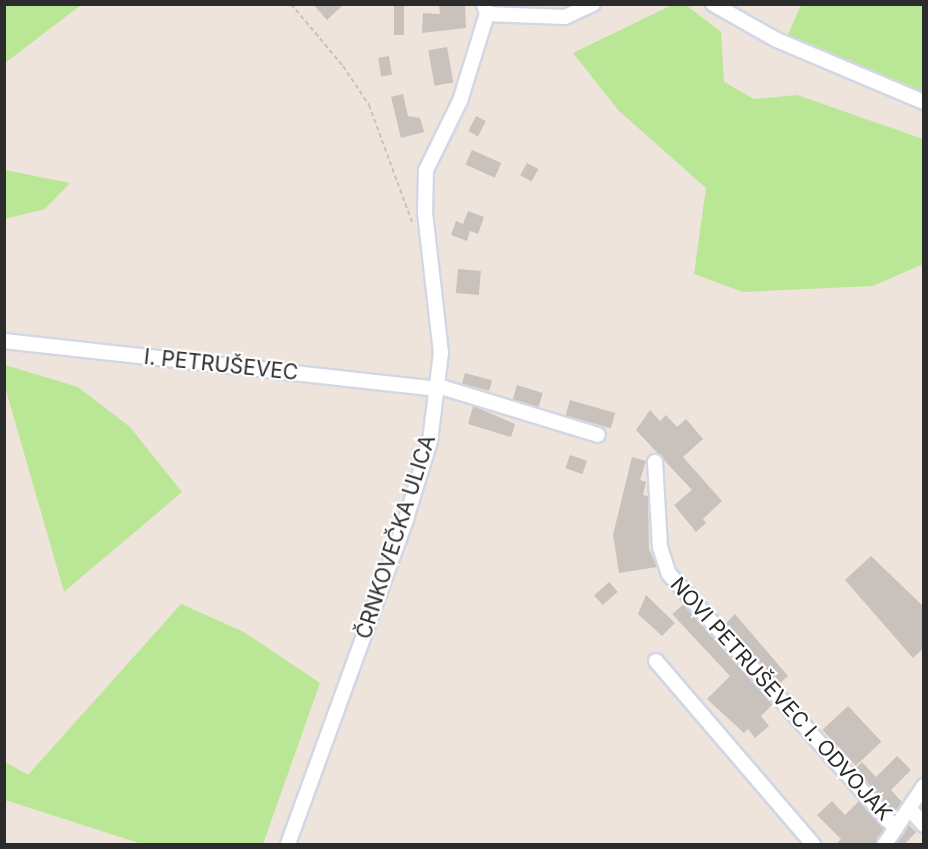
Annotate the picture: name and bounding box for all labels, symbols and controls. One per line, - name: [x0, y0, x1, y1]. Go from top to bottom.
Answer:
- street label: I. PETRUŠEVEC: [143, 344, 299, 386]
- street label: ČRNKOVEČKA ULICA: [351, 432, 441, 642]
- street label: NOVI PETRUŠEVEC I. ODVOJAK: [665, 572, 897, 826]

